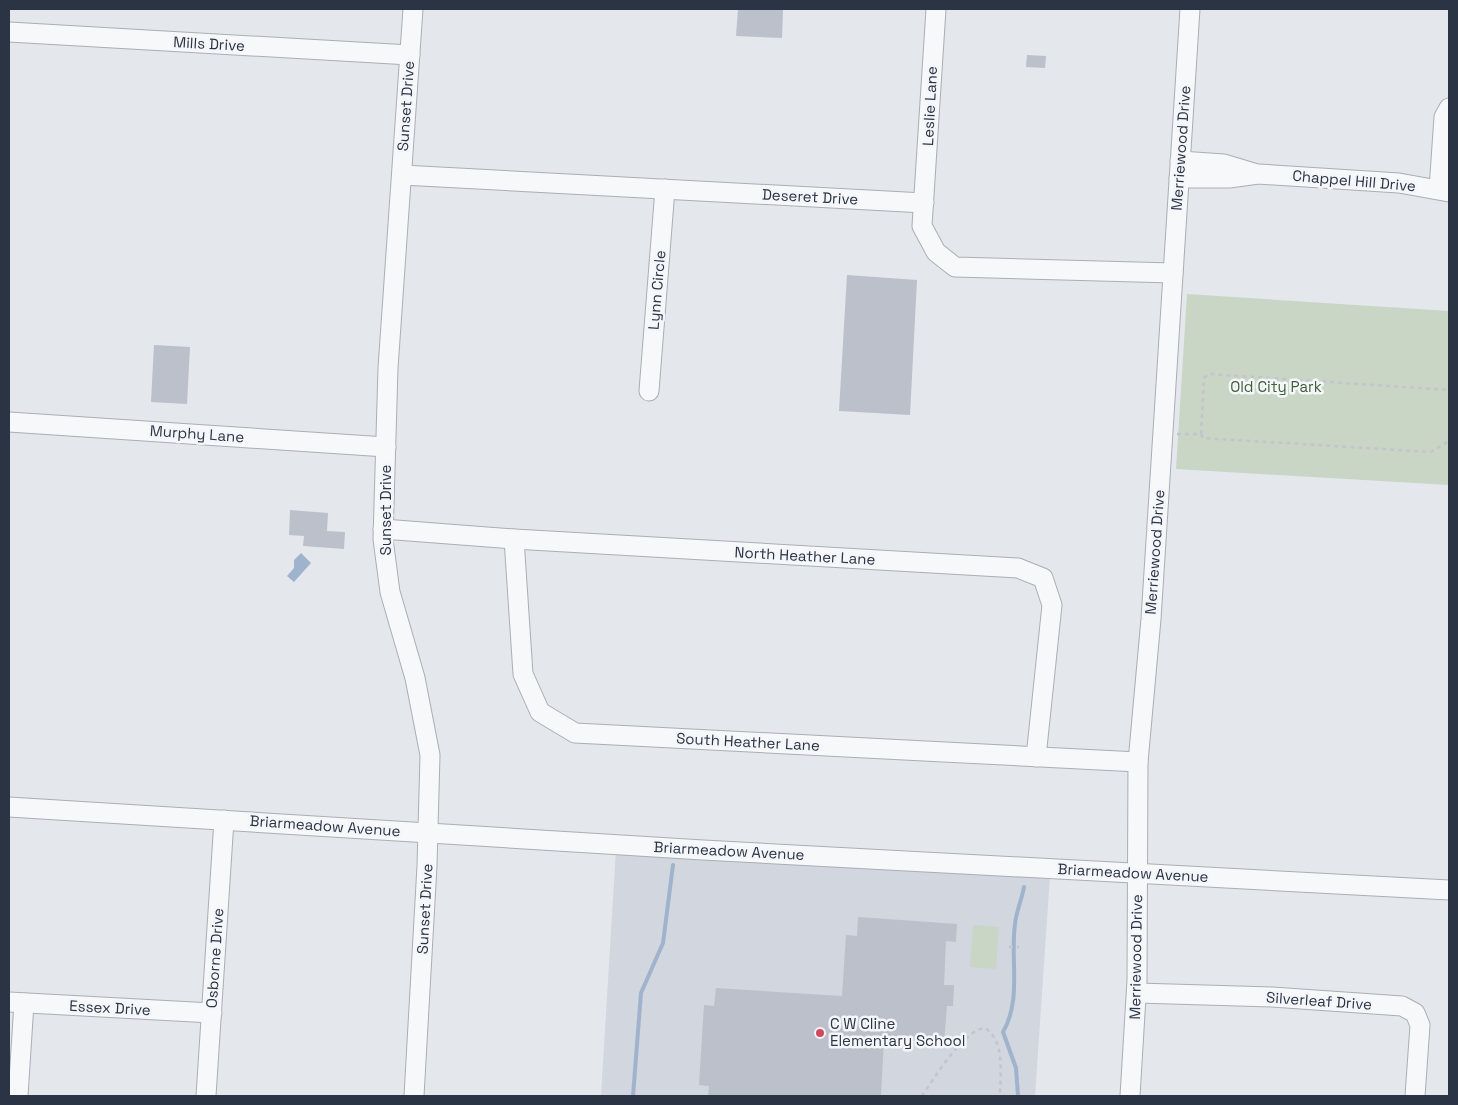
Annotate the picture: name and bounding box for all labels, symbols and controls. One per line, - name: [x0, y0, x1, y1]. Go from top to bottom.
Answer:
- street label: Mills Drive: [173, 32, 245, 55]
- street label: Sunset Drive: [393, 60, 418, 152]
- street label: Leslie Lane: [918, 65, 941, 146]
- street label: Merriewood Drive: [1167, 85, 1194, 211]
- street label: Chappel Hill Drive: [1292, 166, 1417, 195]
- street label: Deseret Drive: [761, 184, 859, 209]
- street label: Lynn Circle: [644, 249, 669, 331]
- park label: Old City Park: [1230, 377, 1322, 396]
- street label: Murphy Lane: [149, 421, 245, 446]
- street label: Sunset Drive: [376, 465, 395, 555]
- street label: Merriewood Drive: [1141, 489, 1168, 615]
- street label: North Heather Lane: [734, 542, 876, 569]
- street label: South Heather Lane: [676, 728, 820, 755]
- street label: Briarmeadow Avenue: [249, 811, 401, 840]
- street label: Briarmeadow Avenue: [653, 837, 805, 864]
- street label: Briarmeadow Avenue: [1057, 859, 1209, 886]
- street label: Sunset Drive: [413, 863, 436, 955]
- street label: Merriewood Drive: [1125, 894, 1146, 1020]
- street label: Osborne Drive: [202, 907, 227, 1009]
- street label: Silverleaf Drive: [1266, 987, 1373, 1014]
- street label: Essex Drive: [69, 996, 151, 1019]
- place label: C W Cline Elementary School: [830, 1014, 966, 1050]
- marker: C W Cline Elementary School: [814, 1027, 826, 1039]

